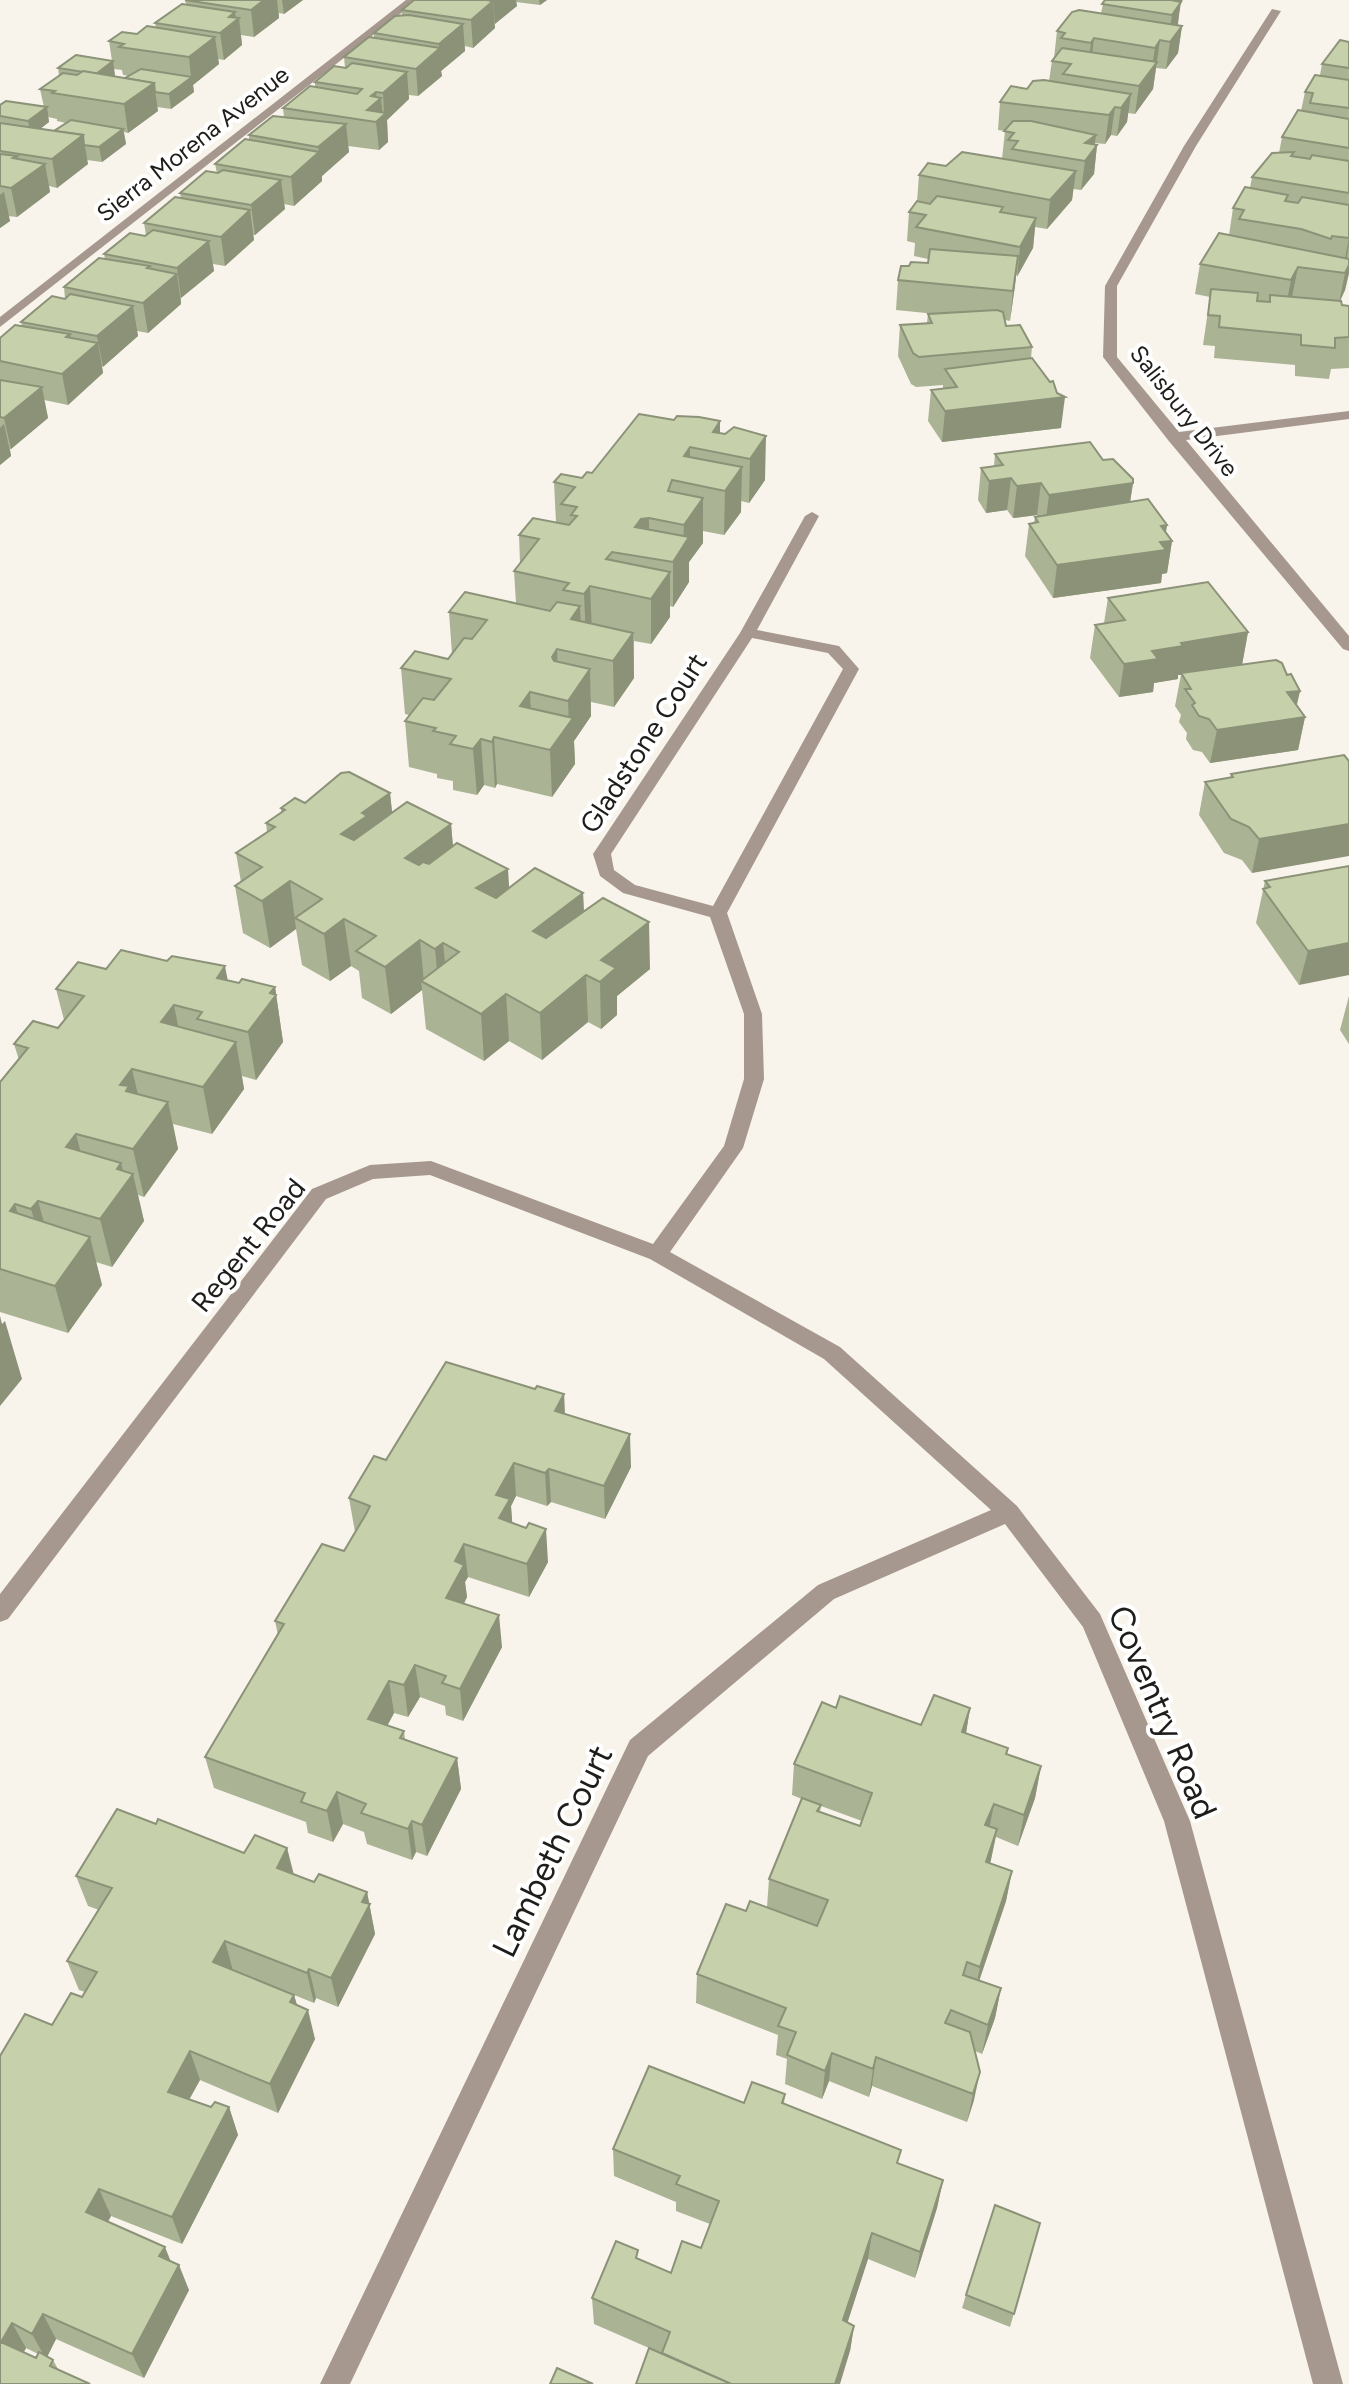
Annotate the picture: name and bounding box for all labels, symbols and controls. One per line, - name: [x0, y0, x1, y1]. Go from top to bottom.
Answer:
- street label: Sierra Morena Avenue: [91, 60, 295, 228]
- street label: Salisbury Drive: [1124, 339, 1245, 482]
- street label: Gladstone Court: [572, 647, 714, 839]
- street label: Regent Road: [184, 1171, 312, 1319]
- street label: Coventry Road: [1099, 1599, 1226, 1825]
- street label: Lambeth Court: [484, 1739, 621, 1964]

